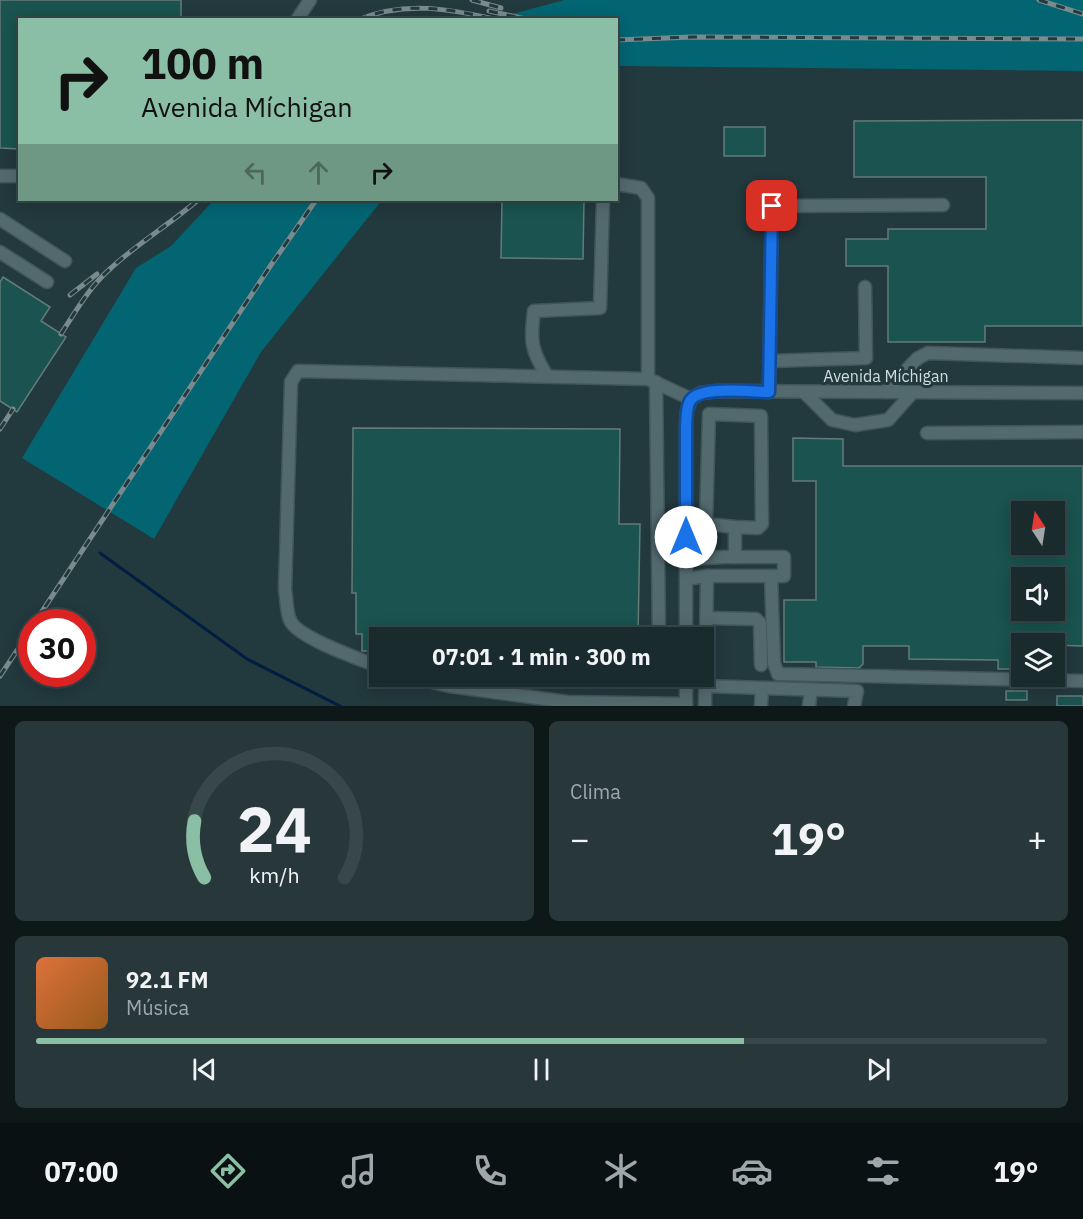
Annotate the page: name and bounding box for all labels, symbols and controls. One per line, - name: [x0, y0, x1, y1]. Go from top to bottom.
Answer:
- text: 100 m: [141, 36, 264, 91]
- icon: right: [42, 42, 120, 120]
- text: Avenida Míchigan: [141, 89, 352, 124]
- icon: left: [239, 156, 272, 189]
- icon: ahead: [302, 156, 335, 189]
- icon: right: [365, 156, 398, 189]
- pin: [746, 180, 797, 231]
- icon: arrive: [755, 189, 788, 222]
- street label: Avenida Míchigan: [823, 366, 949, 386]
- north arrow: [1011, 501, 1065, 555]
- map controls: [1011, 501, 1065, 687]
- position arrow: [654, 505, 718, 569]
- button: sound: [1011, 567, 1065, 621]
- speed limit sign: 30: [18, 609, 96, 687]
- button: layers: [1011, 633, 1065, 687]
- text: 07:01 · 1 min · 300 m: [432, 642, 651, 671]
- text: Clima: [570, 778, 621, 805]
- text: 24: [237, 788, 312, 869]
- text: 19°: [771, 809, 846, 867]
- text: −: [570, 817, 590, 860]
- text: +: [1027, 817, 1047, 860]
- text: km/h: [249, 861, 300, 889]
- text: 92.1 FM: [126, 965, 209, 994]
- text: Música: [126, 994, 189, 1021]
- icon: previous: [188, 1053, 221, 1086]
- icon: pause: [525, 1053, 558, 1086]
- icon: next: [862, 1053, 895, 1086]
- icon: directions: [207, 1150, 249, 1192]
- icon: music: [338, 1150, 380, 1192]
- icon: phone: [469, 1150, 511, 1192]
- icon: climate: [600, 1150, 642, 1192]
- icon: car: [731, 1150, 773, 1192]
- icon: filters: [862, 1150, 904, 1192]
- text: 07:00: [45, 1154, 118, 1189]
- text: 19°: [993, 1154, 1038, 1189]

